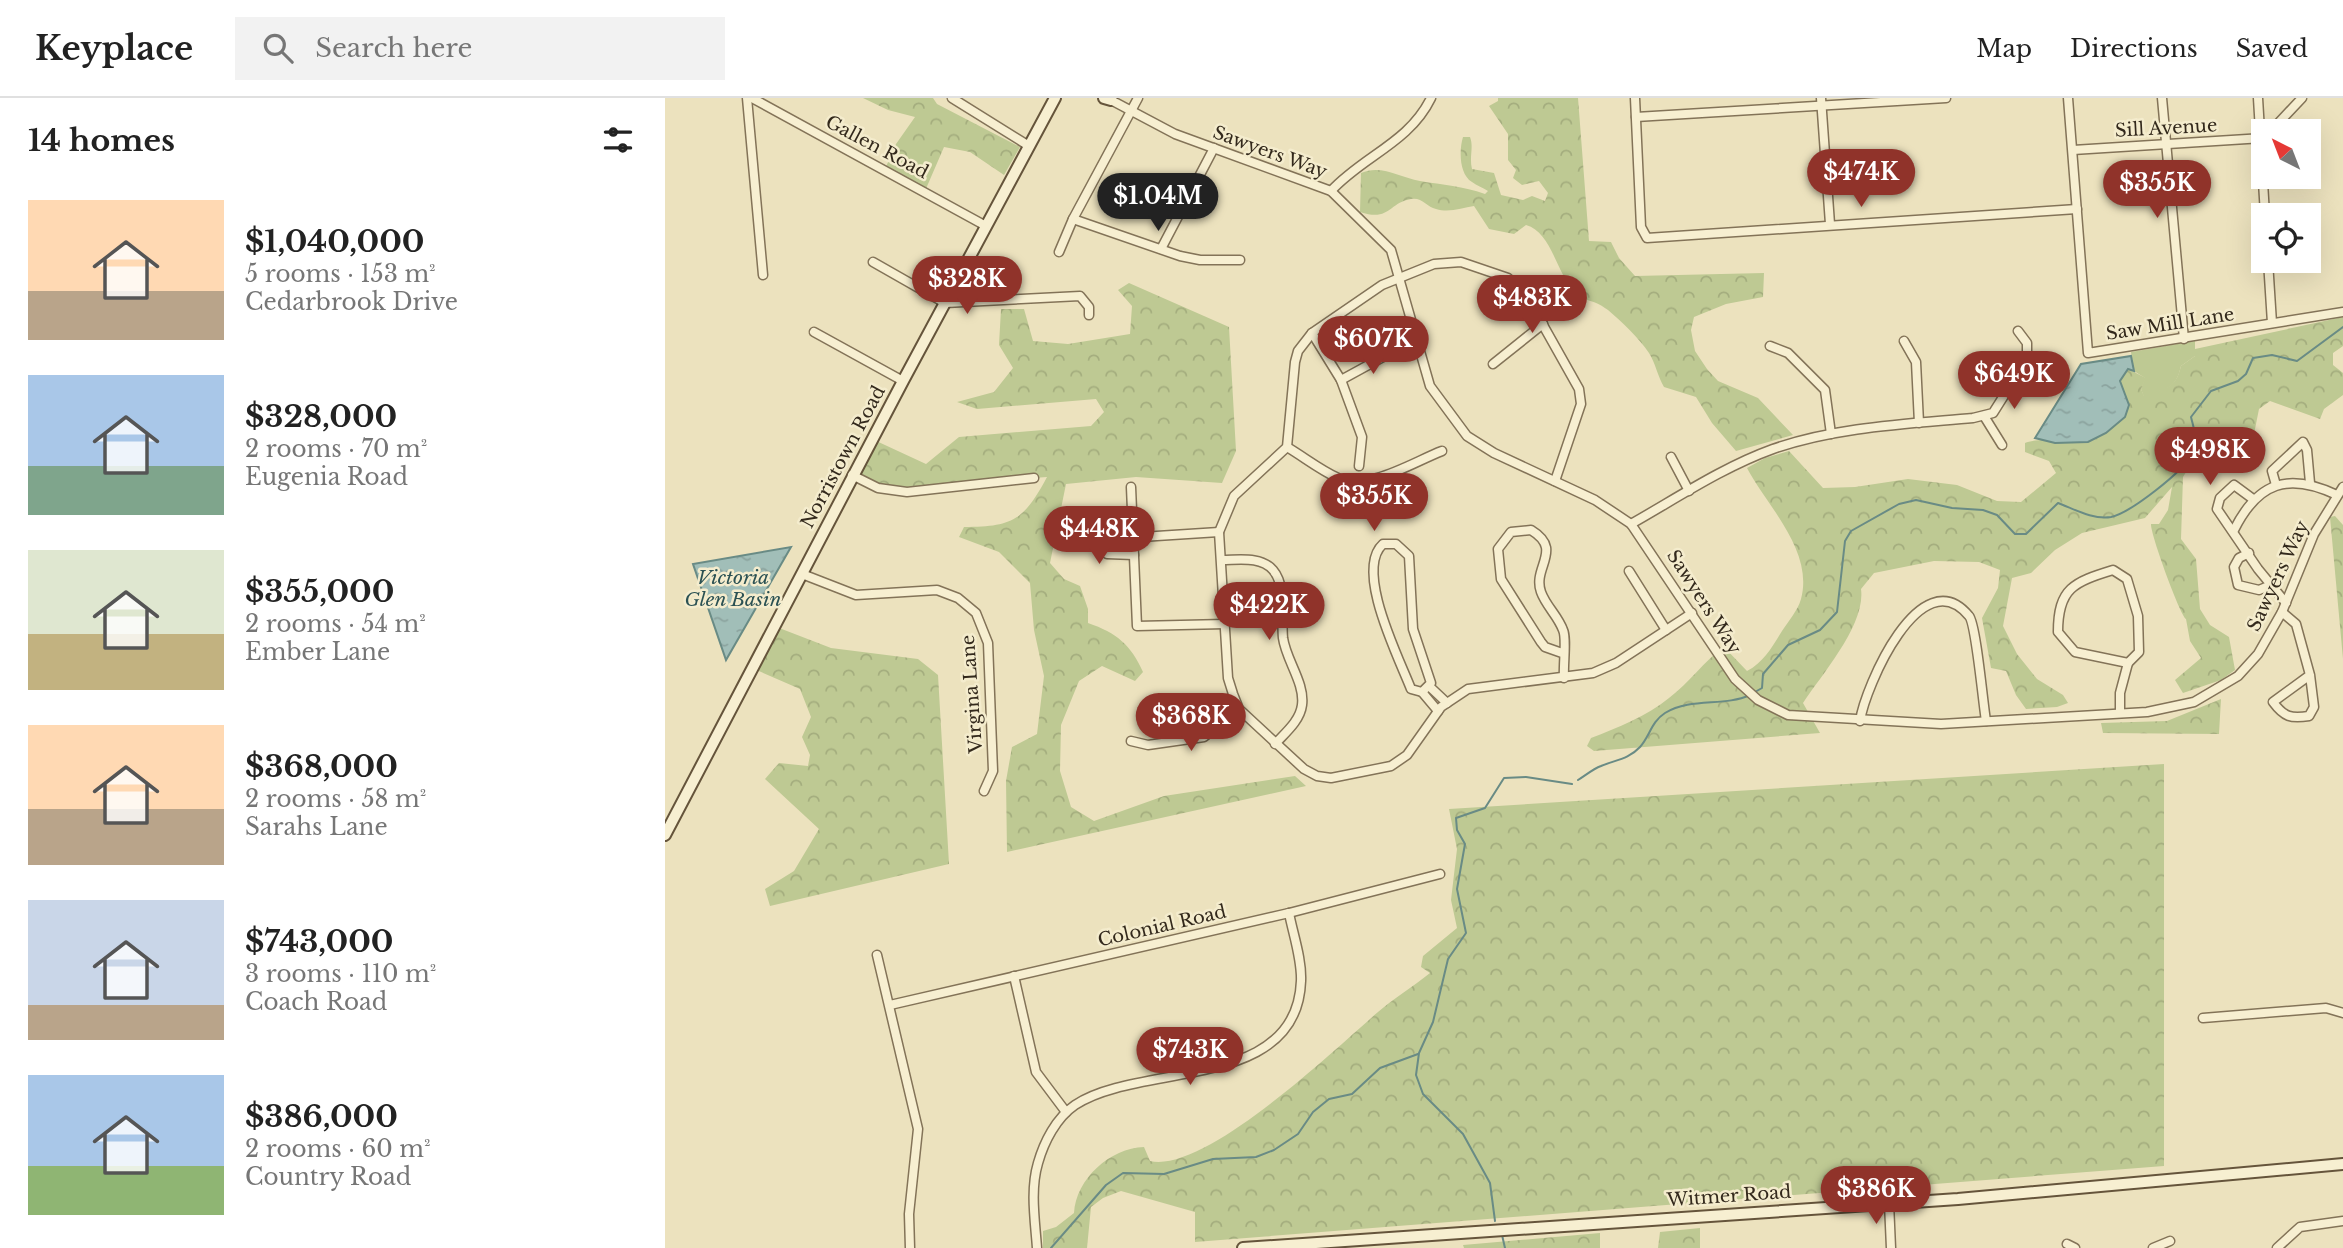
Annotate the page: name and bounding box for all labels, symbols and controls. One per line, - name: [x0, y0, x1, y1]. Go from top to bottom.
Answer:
- search box: [235, 17, 725, 80]
- text: Keyplace: [35, 28, 193, 69]
- icon: search: [259, 29, 297, 67]
- text: Search here: [315, 32, 472, 64]
- text: Map: [1976, 34, 2032, 63]
- text: Directions: [2070, 34, 2198, 63]
- text: Saved: [2236, 34, 2308, 63]
- street label: Gallen Road: [822, 111, 932, 183]
- street label: Sill Avenue: [2114, 114, 2218, 142]
- north arrow: [2251, 119, 2321, 189]
- map controls: [2251, 119, 2321, 273]
- icon: filters: [599, 121, 637, 159]
- street label: Sawyers Way: [1210, 121, 1331, 183]
- text: 14 homes: [28, 122, 175, 159]
- pin: $474K: [1812, 150, 1910, 209]
- text: $474K: [1823, 158, 1899, 186]
- pin: $355K: [2108, 160, 2206, 220]
- text: $355K: [2119, 169, 2195, 197]
- pin: $1.04M: [1101, 174, 1215, 233]
- text: $1.04M: [1113, 182, 1203, 210]
- button: locate: [2251, 203, 2321, 273]
- text: $1,040,000: [245, 223, 425, 260]
- icon: home: [84, 228, 168, 312]
- pin: $328K: [918, 256, 1016, 316]
- text: 5 rooms · 153 m²: [245, 260, 436, 288]
- text: $328K: [928, 265, 1006, 293]
- pin: $483K: [1483, 275, 1581, 335]
- text: $483K: [1493, 284, 1571, 312]
- text: Cedarbrook Drive: [245, 288, 458, 316]
- street label: Saw Mill Lane: [2104, 303, 2236, 345]
- pin: $607K: [1324, 316, 1422, 376]
- text: $607K: [1334, 325, 1412, 353]
- pin: $649K: [1965, 352, 2063, 411]
- text: $649K: [1974, 360, 2054, 388]
- street label: Norristown Road: [796, 382, 890, 532]
- text: $328,000: [245, 398, 397, 435]
- icon: home: [84, 403, 168, 487]
- pin: $498K: [2161, 428, 2259, 487]
- text: 2 rooms · 70 m²: [245, 435, 427, 463]
- text: $498K: [2170, 436, 2250, 464]
- text: Eugenia Road: [245, 463, 408, 491]
- pin: $355K: [1325, 474, 1423, 533]
- text: $355K: [1336, 482, 1412, 510]
- pin: $448K: [1050, 506, 1148, 566]
- text: $448K: [1060, 515, 1138, 543]
- street label: Sawyers Way: [2243, 517, 2314, 635]
- street label: Sawyers Way: [1662, 546, 1746, 659]
- water label: Victoria Glen Basin: [685, 566, 782, 611]
- text: $355,000: [245, 573, 394, 610]
- icon: home: [84, 578, 168, 662]
- pin: $422K: [1220, 582, 1318, 642]
- text: $422K: [1230, 591, 1308, 619]
- text: 2 rooms · 54 m²: [245, 610, 426, 638]
- street label: Virgina Lane: [957, 634, 987, 755]
- text: Ember Lane: [245, 638, 390, 666]
- pin: $368K: [1142, 694, 1240, 753]
- text: $368K: [1152, 702, 1230, 730]
- text: $368,000: [245, 748, 398, 785]
- icon: home: [84, 753, 168, 837]
- text: 2 rooms · 58 m²: [245, 785, 426, 813]
- text: Sarahs Lane: [245, 813, 388, 841]
- street label: Colonial Road: [1096, 901, 1228, 951]
- text: $743,000: [245, 923, 394, 960]
- icon: home: [84, 928, 168, 1012]
- text: 3 rooms · 110 m²: [245, 960, 436, 988]
- text: Coach Road: [245, 988, 387, 1016]
- pin: $743K: [1141, 1028, 1239, 1087]
- text: $743K: [1152, 1036, 1228, 1064]
- text: $386,000: [245, 1098, 398, 1135]
- icon: home: [84, 1103, 168, 1187]
- text: 2 rooms · 60 m²: [245, 1135, 431, 1163]
- text: Country Road: [245, 1163, 411, 1191]
- pin: $386K: [1827, 1166, 1925, 1226]
- text: $386K: [1837, 1175, 1915, 1203]
- street label: Witmer Road: [1665, 1181, 1792, 1211]

